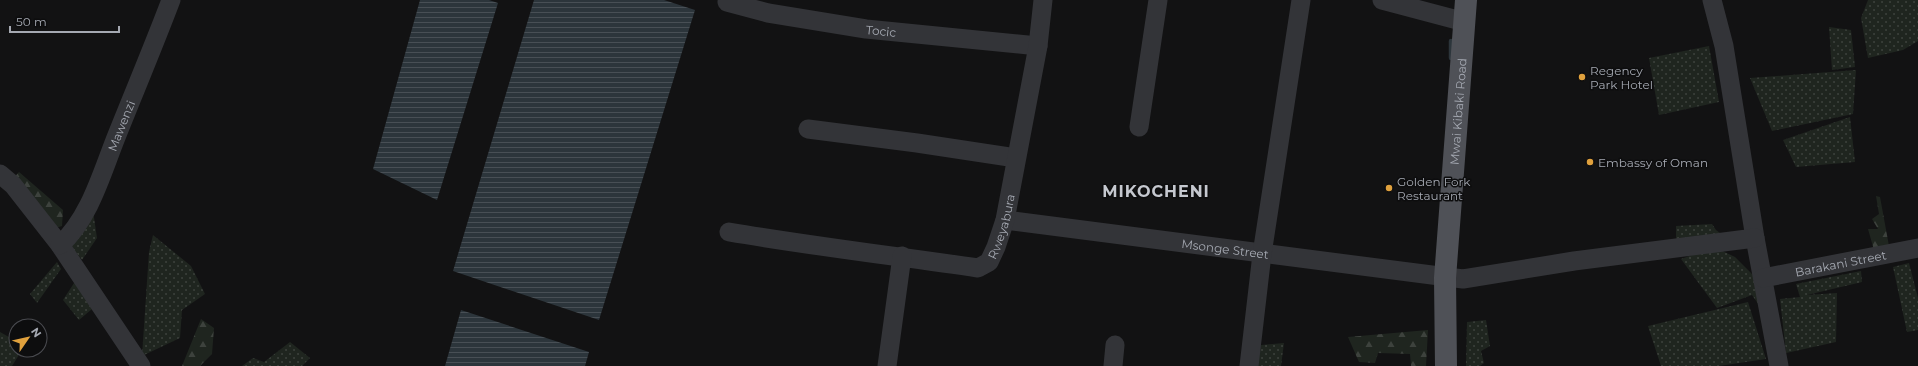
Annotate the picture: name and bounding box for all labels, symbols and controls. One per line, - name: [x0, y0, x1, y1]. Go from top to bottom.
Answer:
- scale bar: [10, 8, 119, 34]
- text: 50 m: [16, 14, 47, 29]
- street label: Tocic: [865, 22, 897, 39]
- street label: Mwai Kibaki Road: [1446, 57, 1469, 166]
- place label: Regency Park Hotel: [1590, 63, 1653, 92]
- marker: Regency Park Hotel: [1577, 72, 1587, 82]
- street label: Mawenzi: [104, 98, 138, 153]
- place label: Embassy of Oman: [1598, 155, 1708, 170]
- marker: Embassy of Oman: [1585, 157, 1595, 167]
- place label: Golden Fork Restaurant: [1397, 174, 1471, 203]
- district label: MIKOCHENI: [1102, 182, 1210, 201]
- marker: Golden Fork Restaurant: [1384, 183, 1394, 193]
- street label: Rweyabura: [984, 193, 1017, 261]
- street label: Msonge Street: [1181, 235, 1270, 261]
- street label: Barakani Street: [1794, 247, 1888, 279]
- north arrow: [8, 318, 48, 358]
- text: N: [28, 325, 45, 340]

